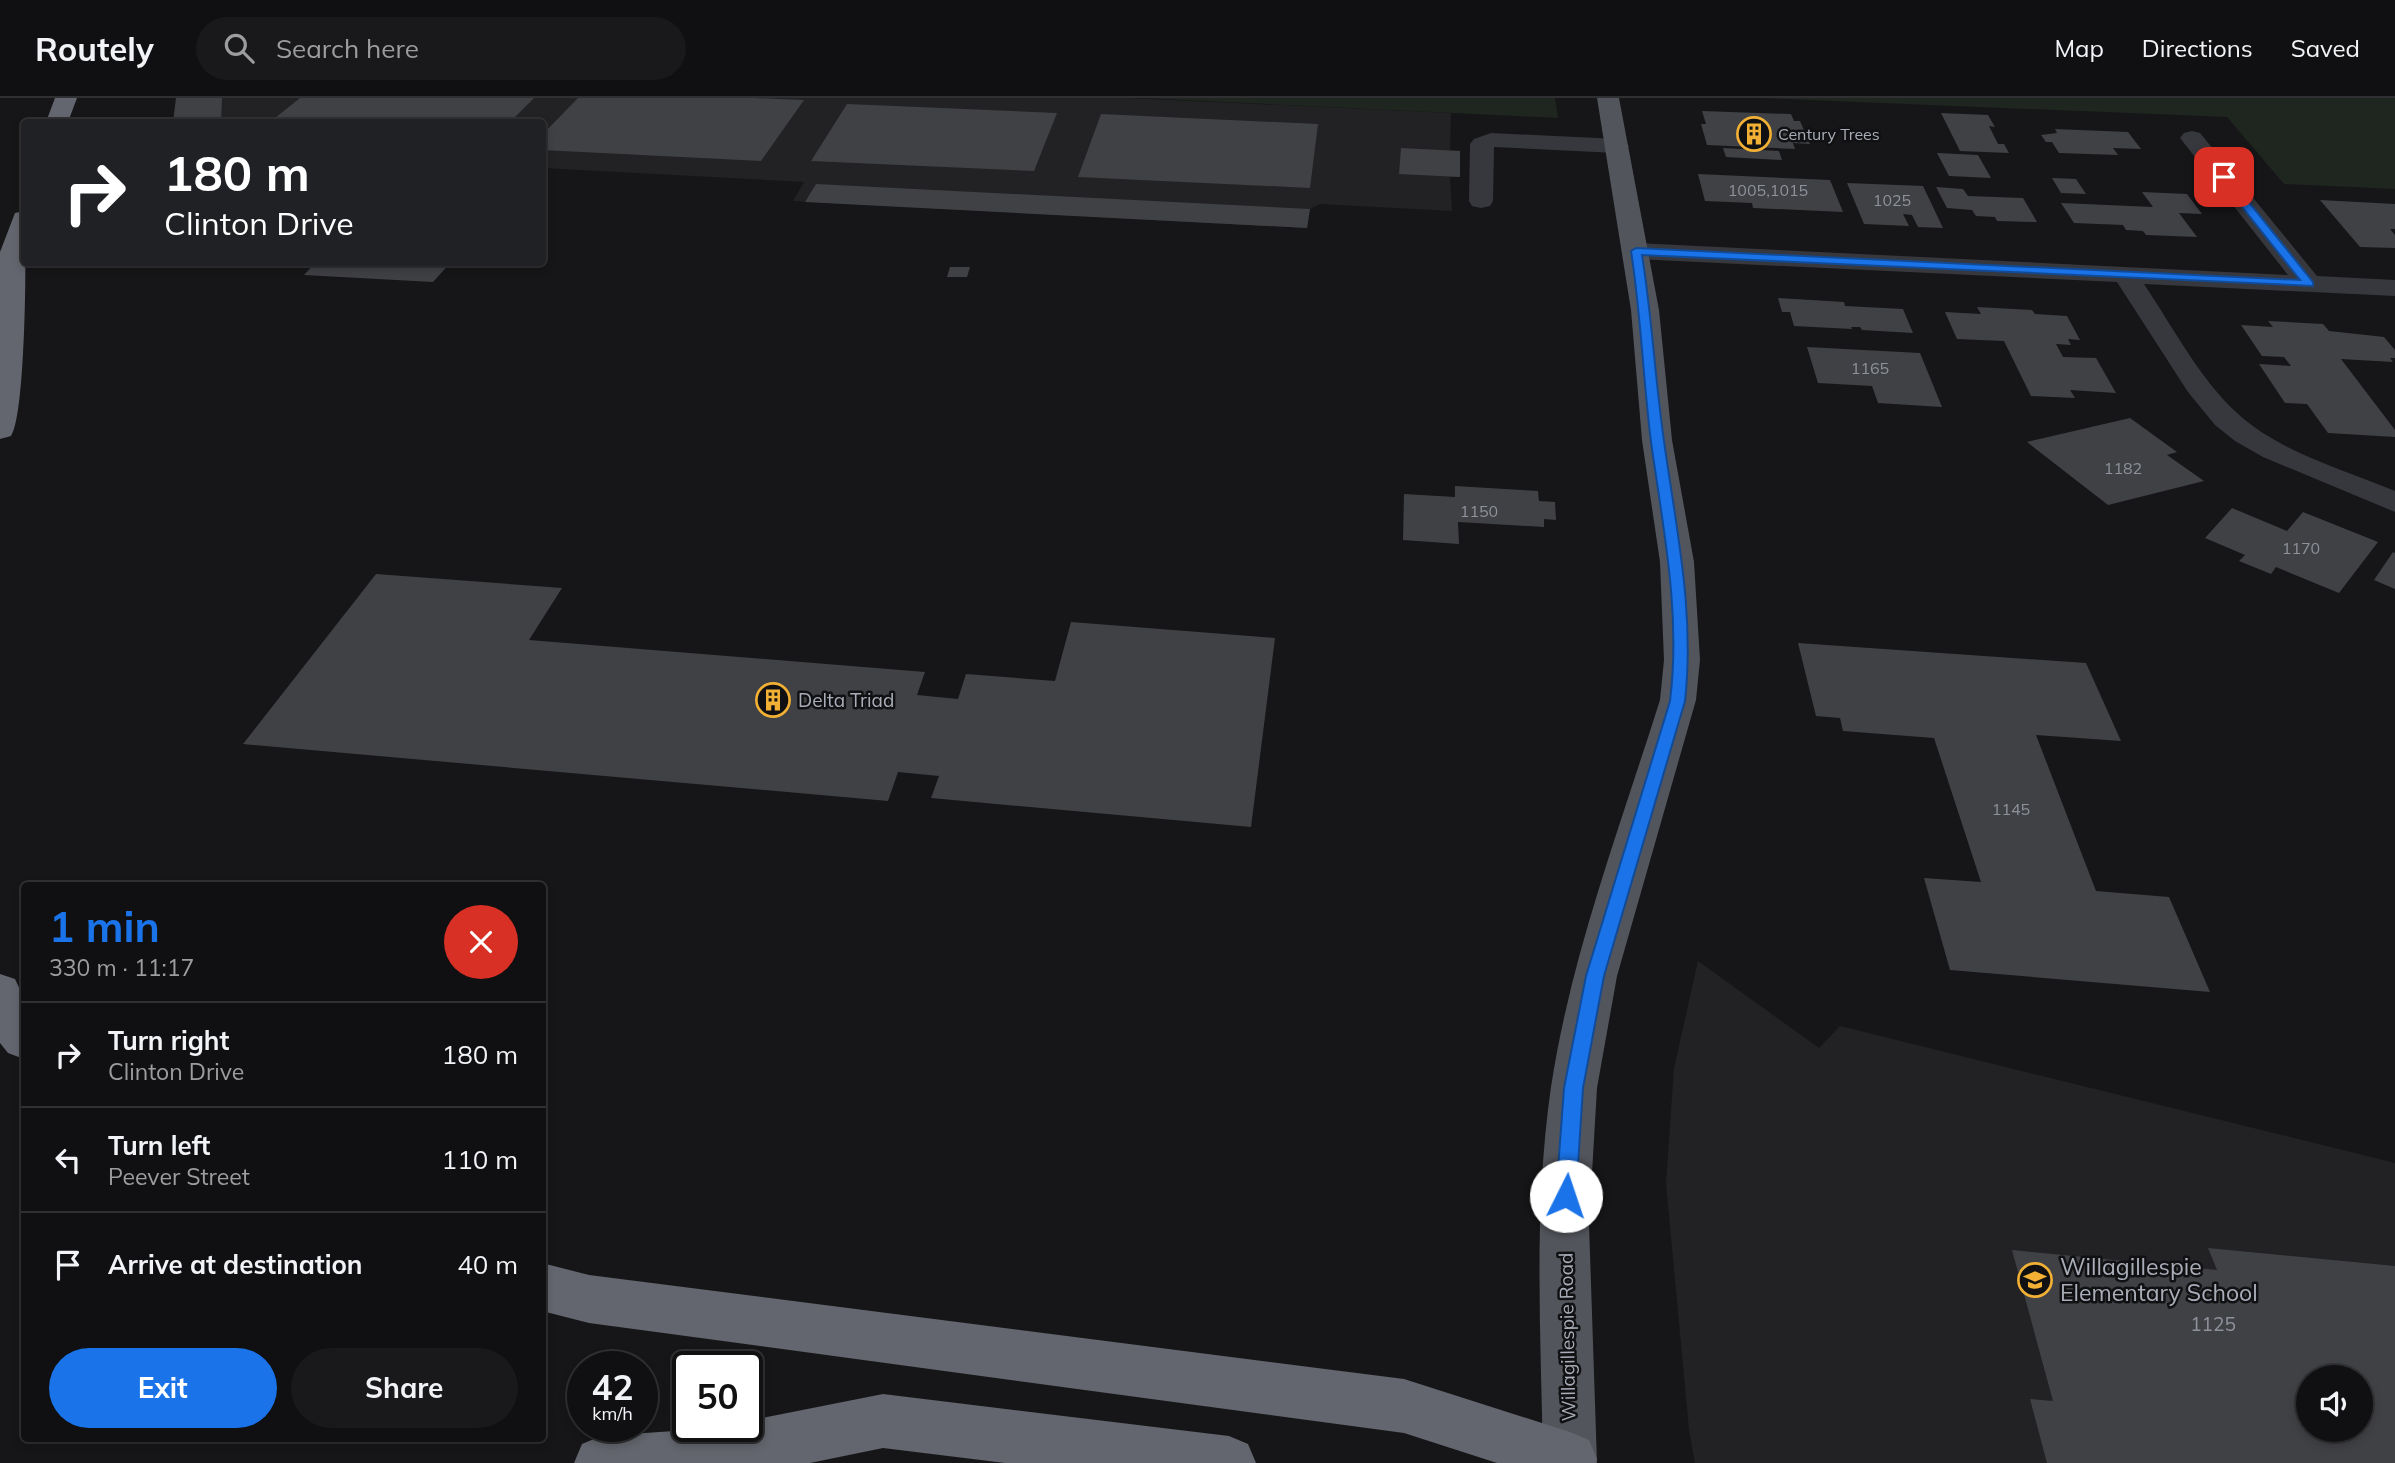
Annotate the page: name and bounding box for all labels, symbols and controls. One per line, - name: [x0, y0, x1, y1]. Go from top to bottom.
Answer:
- search box: [196, 17, 686, 80]
- text: Routely: [35, 28, 154, 69]
- icon: search: [220, 29, 258, 67]
- text: Search here: [276, 32, 419, 65]
- text: Map: [2054, 33, 2104, 63]
- text: Directions: [2142, 33, 2253, 63]
- text: Saved: [2291, 33, 2360, 63]
- building icon: Century Trees: [1735, 115, 1773, 153]
- place label: Century Trees: [1778, 124, 1880, 144]
- text: 180 m: [164, 142, 310, 203]
- icon: right: [49, 147, 140, 238]
- pin: [2194, 147, 2254, 207]
- icon: arrive: [2205, 158, 2243, 196]
- house number: 1005,1015: [1728, 180, 1808, 200]
- house number: 1025: [1873, 190, 1911, 210]
- text: Clinton Drive: [164, 203, 354, 243]
- house number: 1165: [1851, 358, 1889, 378]
- house number: 1182: [2104, 458, 2142, 478]
- house number: 1150: [1460, 501, 1498, 521]
- house number: 1170: [2282, 538, 2320, 558]
- building icon: Delta Triad: [754, 681, 792, 719]
- place label: Delta Triad: [798, 688, 894, 712]
- house number: 1145: [1992, 799, 2030, 819]
- text: 1 min: [49, 900, 160, 953]
- button: close: [444, 905, 518, 979]
- text: 330 m · 11:17: [49, 953, 194, 982]
- text: Turn right: [108, 1024, 229, 1057]
- icon: right: [49, 1036, 87, 1074]
- text: 180 m: [442, 1038, 518, 1071]
- text: Clinton Drive: [108, 1057, 244, 1086]
- text: Turn left: [108, 1129, 210, 1162]
- icon: left: [49, 1141, 87, 1179]
- text: 110 m: [442, 1143, 518, 1176]
- position arrow: [1529, 1159, 1603, 1233]
- text: Peever Street: [108, 1162, 250, 1191]
- icon: arrive: [49, 1246, 87, 1284]
- text: Arrive at destination: [108, 1248, 363, 1281]
- text: 40 m: [457, 1248, 518, 1281]
- street label: Willagillespie Road: [1554, 1252, 1580, 1422]
- place label: Willagillespie Elementary School: [2060, 1252, 2258, 1307]
- school or university icon: Willagillespie Elementary School: [2016, 1261, 2054, 1299]
- house number: 1125: [2190, 1312, 2236, 1336]
- button: Exit: [49, 1348, 277, 1428]
- button: Share: [291, 1348, 518, 1428]
- speed limit sign: 50: [672, 1351, 763, 1442]
- text: 42: [591, 1365, 634, 1409]
- map controls: [2296, 1365, 2373, 1442]
- button: sound: [2296, 1365, 2373, 1442]
- text: km/h: [592, 1402, 633, 1425]

